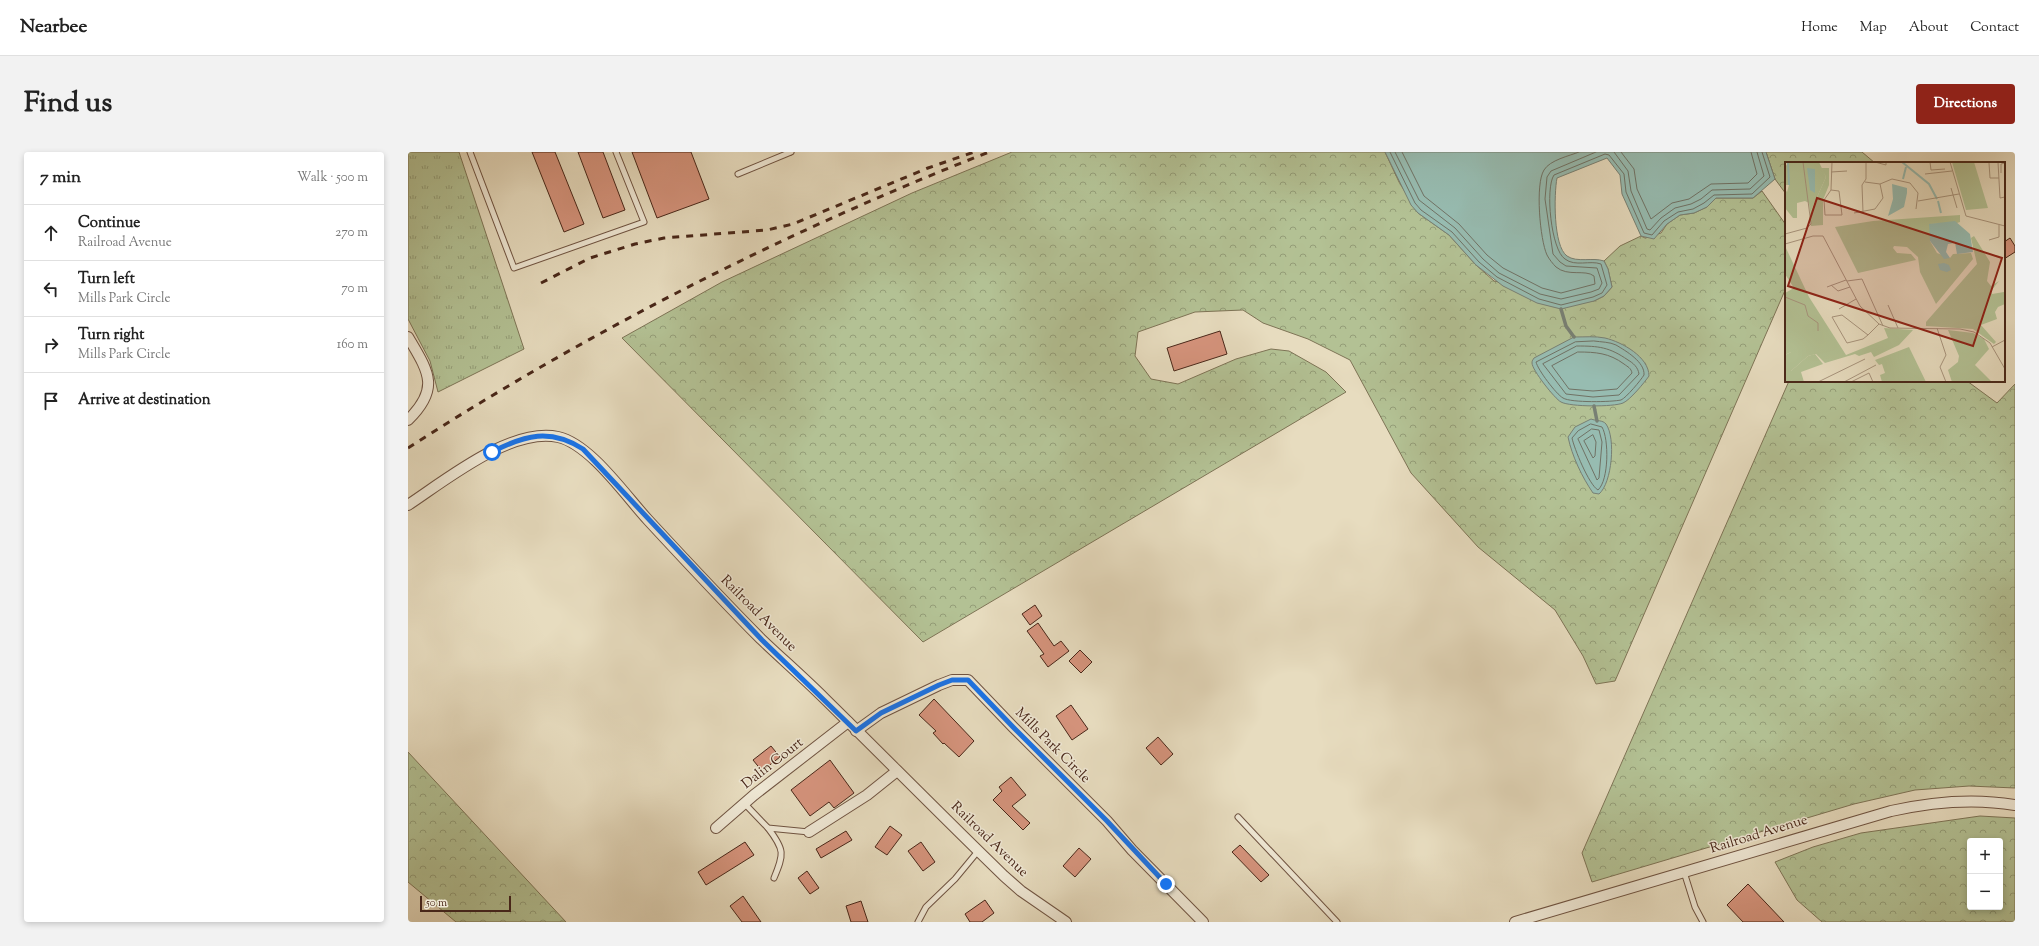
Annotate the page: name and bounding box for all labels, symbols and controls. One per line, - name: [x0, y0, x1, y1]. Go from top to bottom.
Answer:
- text: Nearbee: [20, 14, 87, 41]
- text: Home: [1801, 18, 1838, 38]
- text: Map: [1860, 18, 1887, 38]
- text: About: [1909, 18, 1948, 38]
- text: Contact: [1970, 18, 2019, 38]
- text: Find us: [24, 84, 112, 124]
- button: Directions: [1916, 84, 2015, 124]
- inset map: [1785, 162, 2005, 382]
- text: 7 min: [40, 166, 81, 190]
- text: Walk · 500 m: [297, 169, 368, 187]
- text: Continue: [78, 213, 140, 234]
- icon: ahead: [40, 222, 62, 244]
- text: 270 m: [335, 224, 368, 242]
- text: Railroad Avenue: [78, 234, 172, 252]
- text: Turn left: [78, 269, 135, 290]
- icon: left: [40, 278, 62, 300]
- text: 70 m: [341, 280, 368, 298]
- text: Mills Park Circle: [78, 290, 171, 308]
- text: Turn right: [78, 325, 144, 346]
- icon: right: [40, 334, 62, 356]
- text: 160 m: [337, 336, 368, 354]
- text: Mills Park Circle: [78, 346, 171, 364]
- icon: arrive: [40, 390, 62, 412]
- text: Arrive at destination: [78, 390, 211, 411]
- route start: [483, 443, 501, 461]
- street label: Railroad Avenue: [715, 571, 801, 657]
- street label: Mills Park Circle: [1010, 704, 1094, 788]
- street label: Dalin Court: [738, 733, 808, 794]
- street label: Railroad Avenue: [946, 798, 1032, 882]
- street label: Railroad Avenue: [1708, 811, 1810, 859]
- map controls: [1967, 838, 2003, 910]
- button: +: [1967, 838, 2003, 874]
- button: −: [1967, 874, 2003, 910]
- route end: [1157, 875, 1175, 893]
- scale bar: [420, 894, 511, 913]
- text: 50 m: [426, 895, 447, 911]

